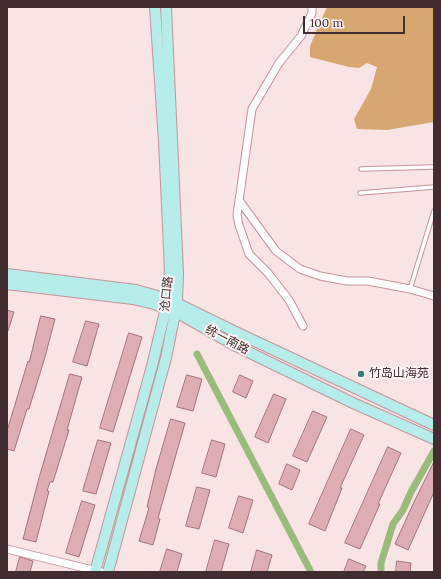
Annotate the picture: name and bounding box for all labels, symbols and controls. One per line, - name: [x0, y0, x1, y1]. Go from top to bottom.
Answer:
- scale bar: [305, 8, 407, 34]
- text: 100 m: [310, 15, 343, 30]
- street label: 沧口路: [158, 275, 176, 313]
- street label: 统一南路: [202, 322, 252, 358]
- place label: 竹岛山海苑: [369, 367, 429, 381]
- marker: 竹岛山海苑: [356, 369, 366, 379]

